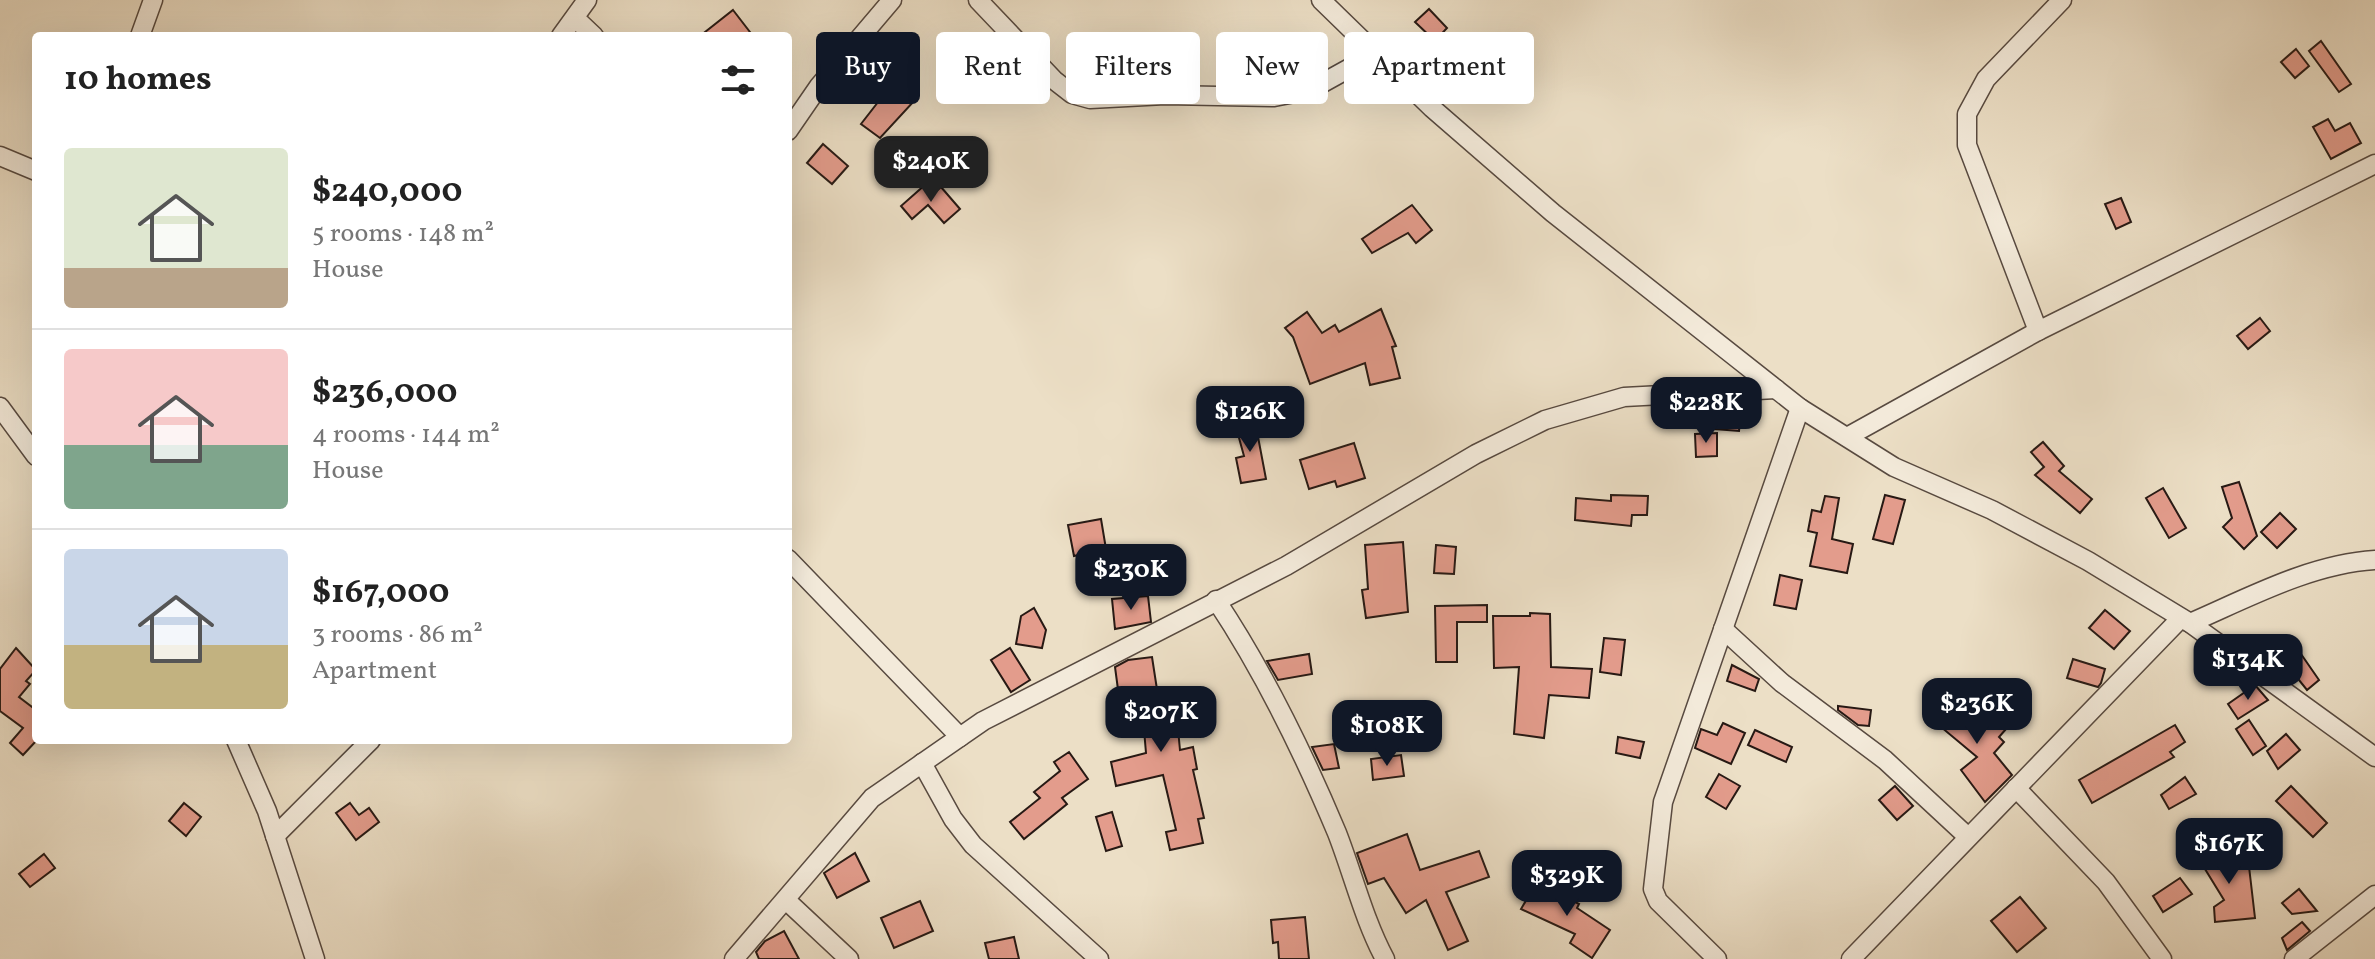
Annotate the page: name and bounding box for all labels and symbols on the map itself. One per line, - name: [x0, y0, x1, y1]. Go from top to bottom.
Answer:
- pin: $240K: [875, 136, 987, 204]
- pin: $228K: [1650, 377, 1762, 445]
- pin: $126K: [1194, 386, 1306, 454]
- pin: $230K: [1075, 544, 1187, 612]
- pin: $134K: [2192, 634, 2304, 702]
- pin: $236K: [1921, 678, 2033, 746]
- pin: $207K: [1105, 686, 1217, 754]
- pin: $108K: [1331, 700, 1443, 768]
- pin: $167K: [2173, 818, 2285, 886]
- pin: $329K: [1511, 850, 1623, 918]

